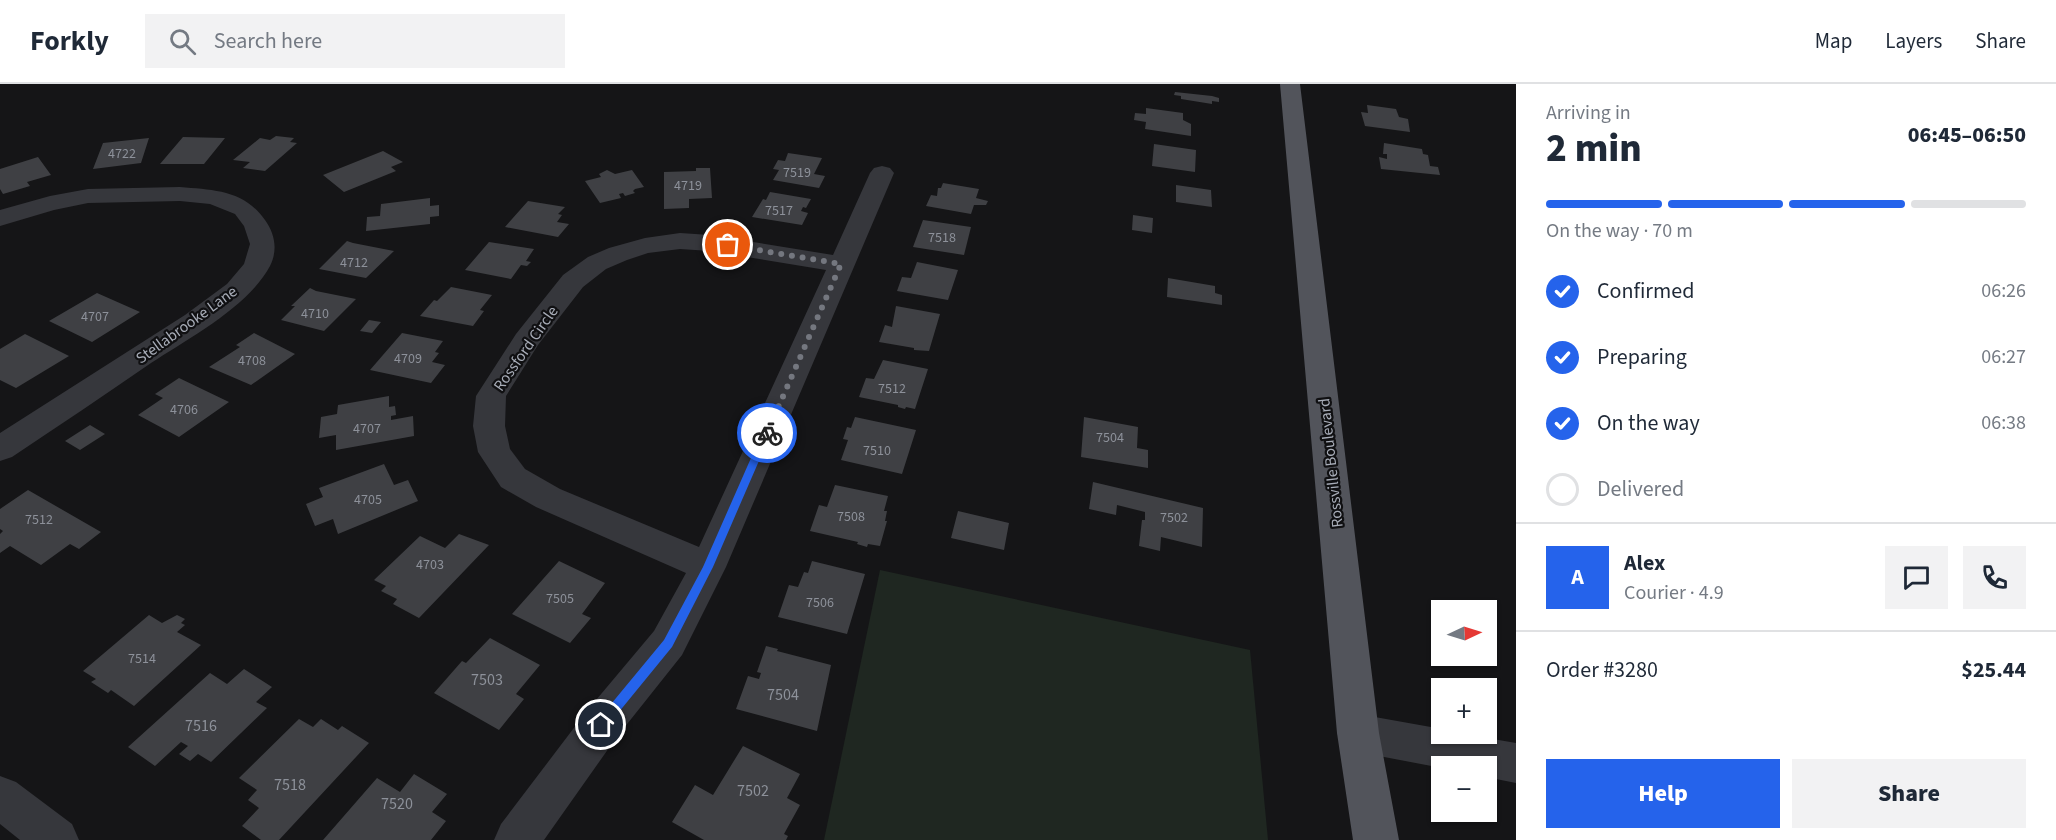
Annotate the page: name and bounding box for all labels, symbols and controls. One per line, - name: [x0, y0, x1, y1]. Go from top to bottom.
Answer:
- search box: [145, 14, 565, 68]
- text: Forkly: [30, 21, 109, 61]
- icon: search: [166, 25, 199, 58]
- text: Search here: [214, 25, 322, 57]
- text: Map: [1815, 26, 1852, 56]
- text: Layers: [1885, 26, 1942, 56]
- text: Share: [1975, 26, 2026, 56]
- text: Arriving in: [1546, 99, 1631, 127]
- text: 06:45–06:50: [1908, 119, 2026, 151]
- text: 2 min: [1546, 121, 1642, 177]
- house number: 4722: [108, 144, 136, 164]
- house number: 7519: [783, 163, 811, 183]
- house number: 4719: [674, 176, 702, 196]
- house number: 7517: [765, 201, 793, 221]
- text: On the way · 70 m: [1546, 217, 1693, 245]
- pin: [702, 219, 753, 270]
- icon: bag: [711, 228, 744, 261]
- house number: 7518: [928, 228, 956, 248]
- house number: 4712: [340, 253, 368, 273]
- icon: check: [1546, 275, 1579, 308]
- text: Confirmed: [1597, 275, 1694, 307]
- text: 06:26: [1981, 277, 2026, 305]
- street label: Stellabrooke Lane: [131, 280, 242, 369]
- street label: Rossford Circle: [488, 301, 563, 396]
- house number: 4710: [301, 304, 329, 324]
- house number: 4707: [81, 307, 109, 327]
- icon: check: [1546, 341, 1579, 374]
- text: Preparing: [1597, 341, 1687, 373]
- text: 06:27: [1981, 343, 2026, 371]
- house number: 4709: [394, 349, 422, 369]
- house number: 4708: [238, 351, 266, 371]
- house number: 7512: [878, 379, 906, 399]
- street label: Rossville Boulevard: [1313, 397, 1349, 529]
- house number: 4706: [170, 400, 198, 420]
- courier: [737, 403, 797, 463]
- icon: check: [1546, 407, 1579, 440]
- text: On the way: [1597, 407, 1700, 439]
- text: 06:38: [1981, 409, 2026, 437]
- icon: bike: [751, 417, 784, 450]
- house number: 4707: [353, 419, 381, 439]
- house number: 7504: [1096, 428, 1124, 448]
- house number: 7510: [863, 441, 891, 461]
- text: Delivered: [1597, 473, 1684, 505]
- house number: 4705: [354, 490, 382, 510]
- house number: 7508: [837, 507, 865, 527]
- house number: 7502: [1160, 508, 1188, 528]
- house number: 7512: [25, 510, 53, 530]
- button: chat: [1885, 546, 1948, 609]
- button: phone: [1963, 546, 2026, 609]
- text: Alex: [1624, 547, 1665, 579]
- house number: 4703: [416, 555, 444, 575]
- text: A: [1571, 561, 1584, 593]
- text: Courier · 4.9: [1624, 579, 1724, 607]
- house number: 7505: [546, 589, 574, 609]
- house number: 7506: [806, 593, 834, 613]
- north arrow: [1431, 600, 1497, 666]
- map controls: [1431, 600, 1497, 822]
- house number: 7514: [128, 649, 156, 669]
- text: Order #3280: [1546, 654, 1658, 686]
- text: $25.44: [1961, 654, 2026, 686]
- house number: 7503: [471, 669, 503, 691]
- button: +: [1431, 678, 1497, 744]
- house number: 7504: [767, 684, 799, 706]
- pin: [575, 699, 626, 750]
- icon: home: [584, 708, 617, 741]
- house number: 7516: [185, 715, 217, 737]
- button: −: [1431, 756, 1497, 822]
- button: Help: [1546, 759, 1780, 828]
- button: Share: [1792, 759, 2026, 828]
- house number: 7518: [274, 774, 306, 796]
- house number: 7502: [737, 780, 769, 802]
- house number: 7520: [381, 793, 413, 815]

